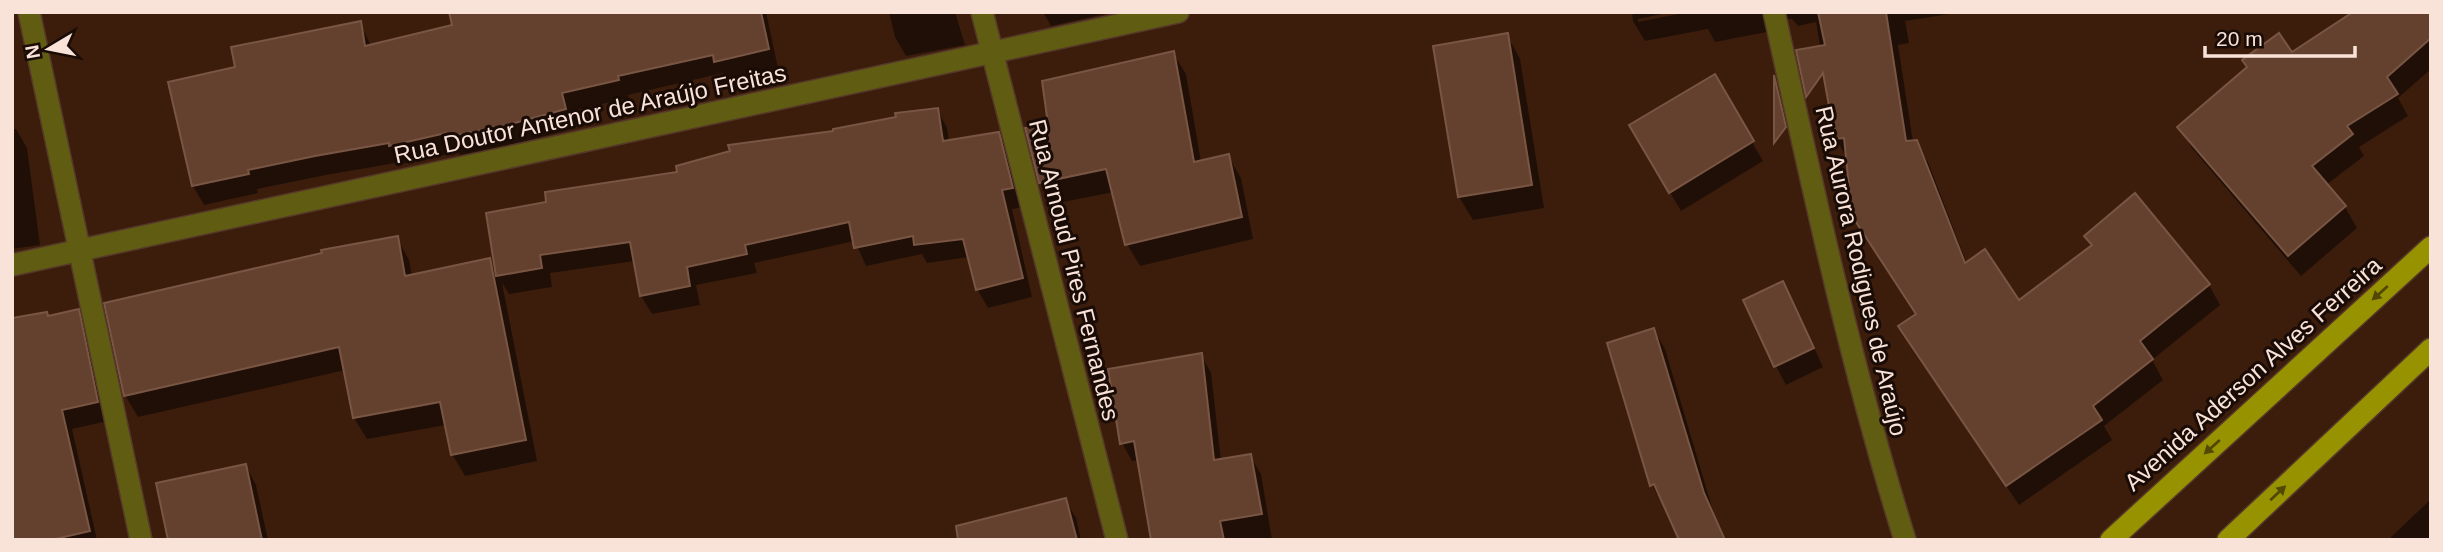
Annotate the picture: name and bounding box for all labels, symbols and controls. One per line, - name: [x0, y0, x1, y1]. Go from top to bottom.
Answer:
- north arrow: [14, 14, 84, 84]
- scale bar: [2205, 14, 2356, 58]
- text: 20 m: [2216, 27, 2263, 50]
- text: N: [21, 43, 44, 60]
- street label: Rua Doutor Antenor de Araújo Freitas: [391, 59, 788, 168]
- street label: Rua Aurora Rodigues de Araújo: [1810, 103, 1913, 438]
- street label: Rua Arnoud Pires Fernandes: [1024, 116, 1125, 423]
- street label: Avenida Aderson Alves Ferreira: [2119, 251, 2387, 496]
- one-way arrow: [2372, 285, 2389, 301]
- one-way arrow: [2204, 438, 2221, 454]
- one-way arrow: [2269, 486, 2286, 502]

